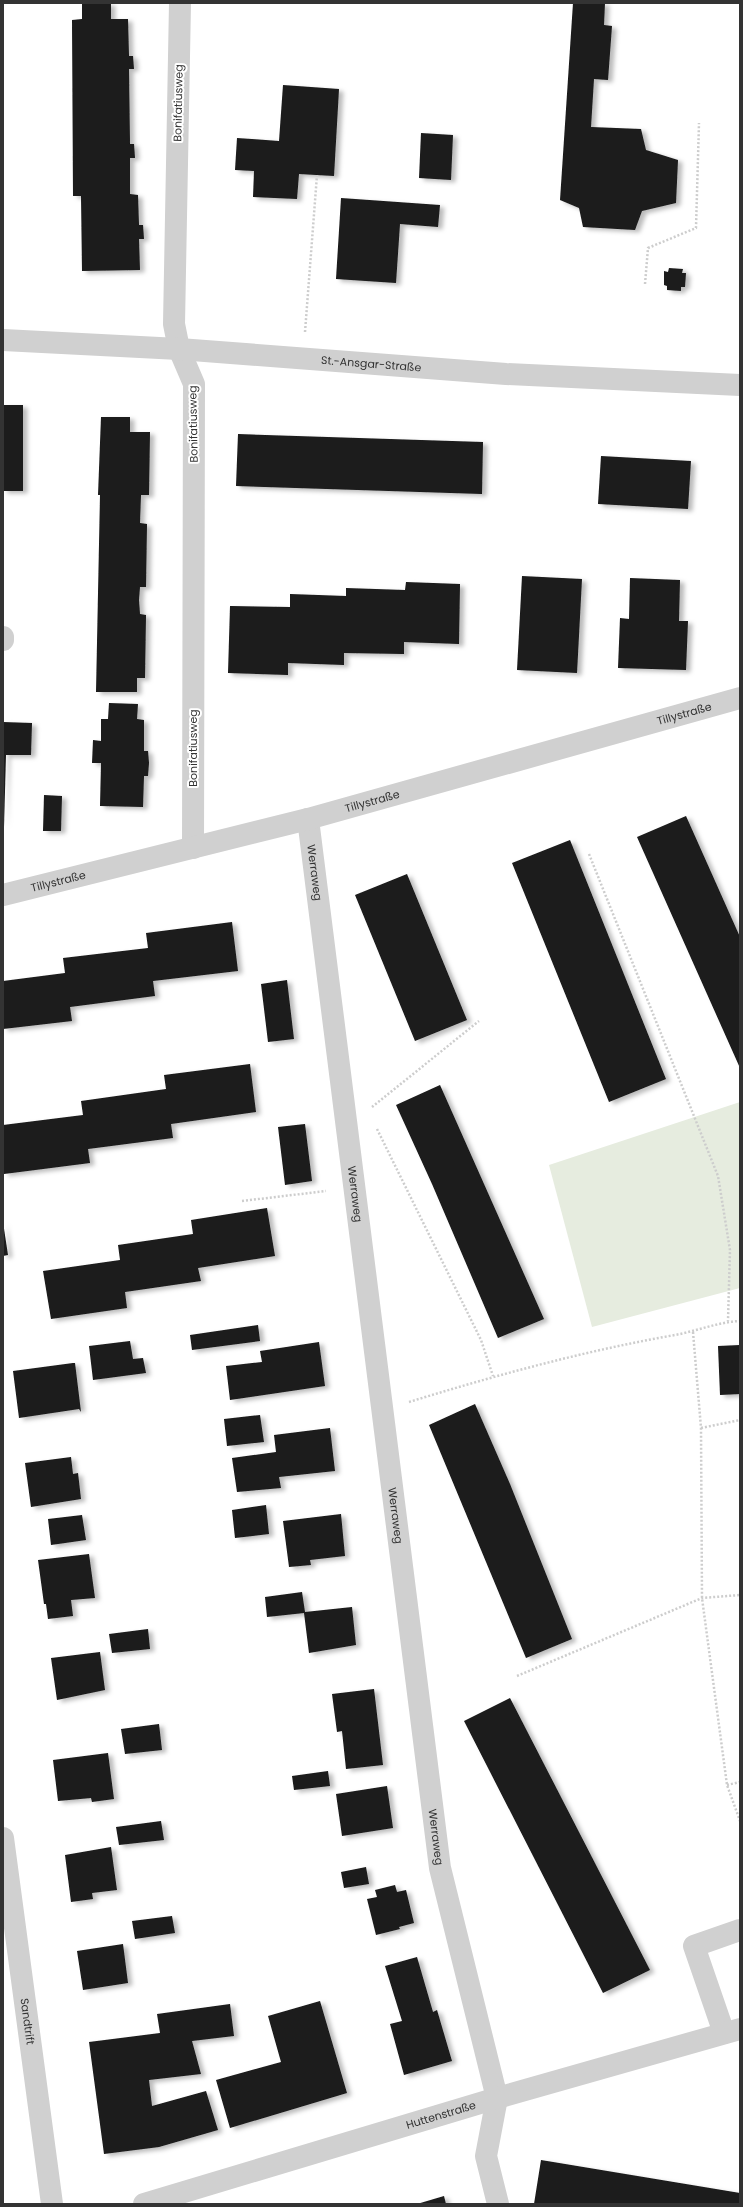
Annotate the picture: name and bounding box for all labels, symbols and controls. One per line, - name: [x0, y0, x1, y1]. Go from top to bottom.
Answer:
- street label: Bonifatiusweg: [169, 64, 187, 142]
- street label: St.-Ansgar-Straße: [321, 352, 422, 376]
- street label: Bonifatiusweg: [184, 385, 202, 463]
- street label: Tillystraße: [655, 698, 713, 729]
- street label: Bonifatiusweg: [185, 709, 201, 787]
- street label: Tillystraße: [343, 786, 401, 816]
- street label: Werraweg: [303, 844, 326, 902]
- street label: Tillystraße: [29, 867, 88, 896]
- street label: Werraweg: [344, 1165, 367, 1223]
- street label: Werraweg: [384, 1486, 407, 1545]
- street label: Werraweg: [425, 1808, 448, 1866]
- street label: Sandtrift: [17, 1997, 39, 2046]
- street label: Huttenstraße: [404, 2097, 478, 2133]

